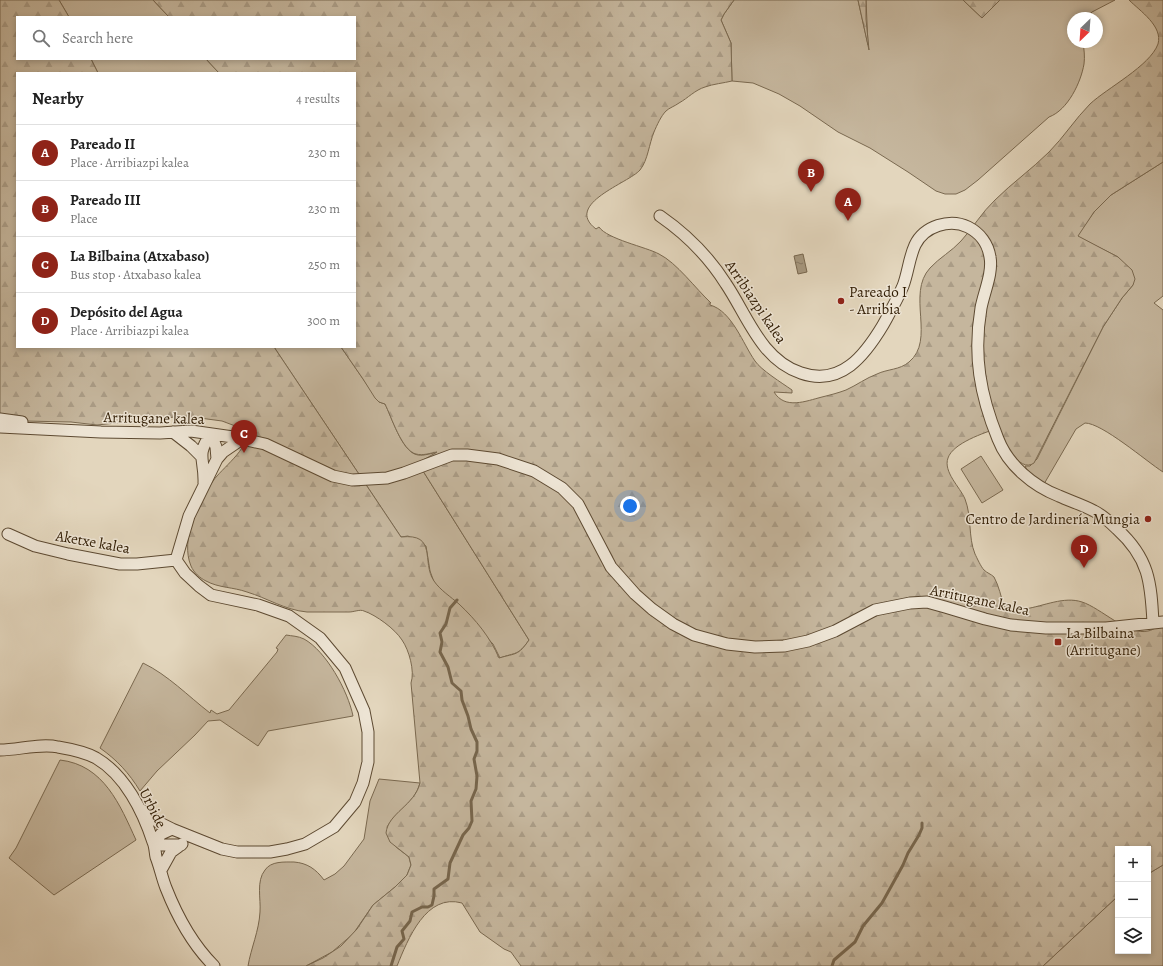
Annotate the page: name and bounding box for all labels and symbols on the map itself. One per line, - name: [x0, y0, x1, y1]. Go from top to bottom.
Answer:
- north arrow: [1067, 12, 1103, 48]
- pin: B: [798, 159, 824, 192]
- pin: A: [835, 188, 861, 221]
- street label: Arribiazpi kalea: [720, 256, 791, 348]
- place label: Pareado I - Arribia: [849, 282, 907, 319]
- marker: Pareado I - Arribia: [836, 296, 846, 306]
- street label: Arritugane kalea: [102, 407, 205, 429]
- pin: C: [231, 420, 257, 453]
- your location: [620, 496, 640, 516]
- place label: Centro de Jardinería Mungia: [966, 509, 1140, 529]
- marker: Centro de Jardinería Mungia: [1143, 514, 1153, 524]
- street label: Aketxe kalea: [53, 525, 132, 558]
- pin: D: [1071, 535, 1097, 568]
- street label: Arritugane kalea: [928, 580, 1031, 620]
- place label: La Bilbaina (Arritugane): [1066, 623, 1141, 660]
- marker: La Bilbaina (Arritugane): [1053, 637, 1063, 647]
- street label: Urbide: [134, 785, 172, 832]

